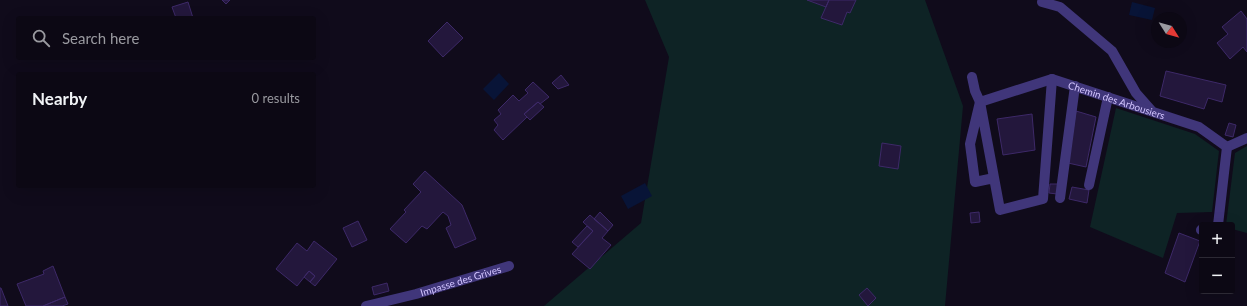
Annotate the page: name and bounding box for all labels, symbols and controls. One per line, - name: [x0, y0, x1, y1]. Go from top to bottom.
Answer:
- north arrow: [1151, 12, 1187, 48]
- search box: [16, 16, 316, 60]
- icon: search: [30, 27, 52, 49]
- text: Search here: [62, 29, 139, 47]
- street label: Chemin des Arbousiers: [1067, 79, 1167, 122]
- text: Nearby: [32, 88, 87, 109]
- text: 0 results: [252, 90, 300, 106]
- map controls: [1199, 222, 1235, 294]
- button: +: [1199, 222, 1235, 258]
- button: −: [1199, 258, 1235, 294]
- street label: Impasse des Grives: [419, 263, 502, 298]

